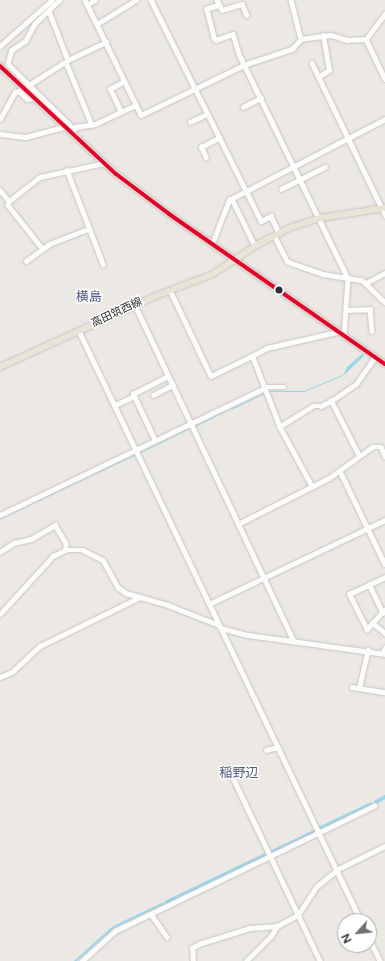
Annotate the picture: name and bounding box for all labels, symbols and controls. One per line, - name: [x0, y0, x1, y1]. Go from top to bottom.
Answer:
- unlabelled marker: [274, 285, 284, 295]
- district label: 横島: [76, 289, 102, 305]
- street label: 高田筑西線: [89, 295, 145, 331]
- district label: 稲野辺: [220, 765, 258, 781]
- north arrow: [337, 913, 377, 953]
- text: N: [339, 931, 355, 945]

